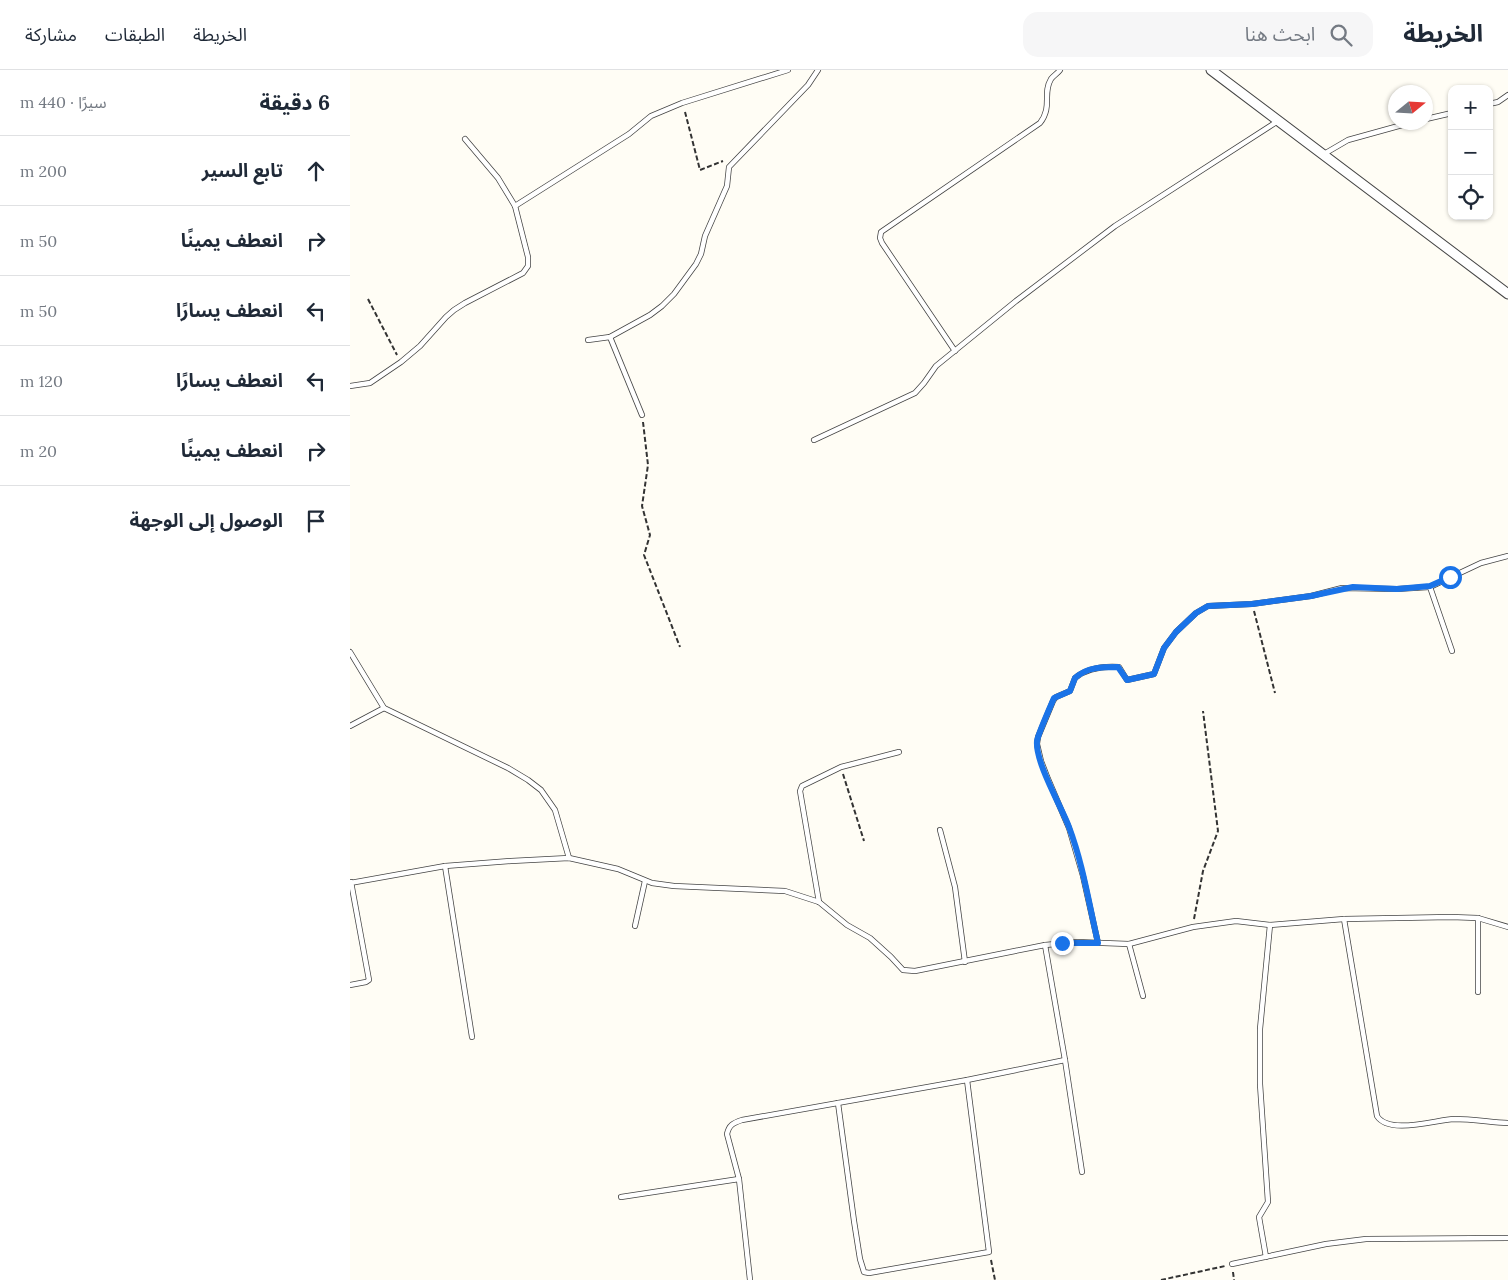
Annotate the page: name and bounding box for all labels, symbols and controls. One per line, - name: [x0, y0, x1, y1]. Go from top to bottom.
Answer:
- search box: [1023, 12, 1373, 57]
- text: الخريطة: [1403, 18, 1483, 49]
- icon: search: [1327, 21, 1355, 49]
- text: ابحث هنا: [1245, 22, 1315, 46]
- text: مشاركة: [25, 23, 77, 46]
- text: الطبقات: [105, 23, 165, 46]
- text: الخريطة: [193, 23, 247, 46]
- north arrow: [1388, 85, 1433, 130]
- map controls: [1448, 85, 1493, 220]
- button: +: [1448, 85, 1493, 130]
- text: 6 دقيقة: [260, 89, 330, 116]
- text: سيرًا · 440 m: [20, 92, 107, 112]
- button: −: [1448, 130, 1493, 175]
- icon: ahead: [302, 157, 330, 185]
- text: تابع السير: [202, 158, 283, 182]
- text: 200 m: [20, 161, 67, 181]
- button: locate: [1448, 175, 1493, 220]
- icon: right: [302, 227, 330, 255]
- text: انعطف يمينًا: [181, 228, 283, 252]
- text: 50 m: [20, 231, 57, 251]
- icon: left: [302, 297, 330, 325]
- text: انعطف يسارًا: [176, 298, 283, 322]
- text: 50 m: [20, 301, 57, 321]
- icon: left: [302, 367, 330, 395]
- text: انعطف يسارًا: [176, 368, 283, 392]
- text: 120 m: [20, 371, 63, 391]
- icon: right: [302, 437, 330, 465]
- text: انعطف يمينًا: [181, 438, 283, 462]
- text: 20 m: [20, 441, 57, 461]
- icon: arrive: [302, 507, 330, 535]
- text: الوصول إلى الوجهة: [130, 508, 283, 532]
- route start: [1439, 566, 1462, 589]
- route end: [1051, 932, 1074, 955]

